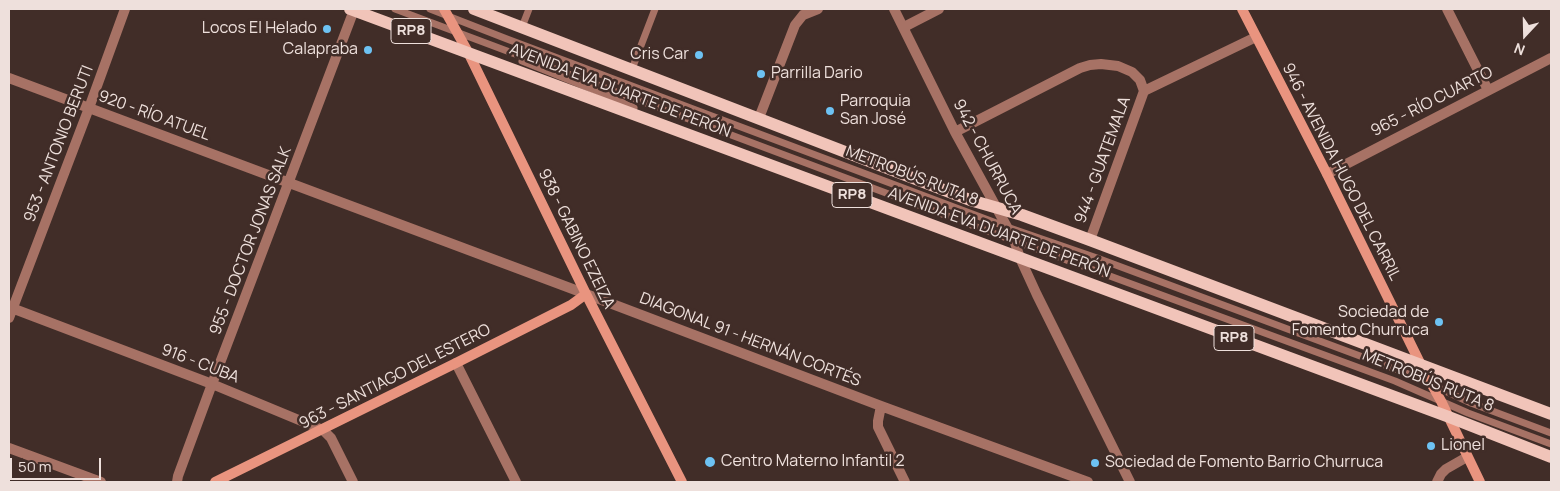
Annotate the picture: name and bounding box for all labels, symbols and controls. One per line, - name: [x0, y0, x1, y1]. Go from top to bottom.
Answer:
- north arrow: [1500, 10, 1550, 60]
- road number: RP8: [391, 18, 431, 44]
- place label: Locos El Helado: [202, 19, 317, 39]
- marker: Locos El Helado: [321, 23, 333, 35]
- text: N: [1511, 39, 1528, 60]
- place label: Calapraba: [283, 40, 358, 60]
- street label: AVENIDA EVA DUARTE DE PERÓN: [507, 40, 733, 142]
- marker: Calapraba: [362, 44, 374, 56]
- place label: Cris Car: [630, 45, 689, 65]
- marker: Cris Car: [693, 49, 705, 61]
- street label: 946 - AVENIDA HUGO DEL CARRIL: [1278, 60, 1404, 284]
- street label: 953 - ANTONIO BERUTI: [20, 63, 98, 225]
- street label: 965 - RÍO CUARTO: [1368, 63, 1496, 141]
- place label: Parrilla Dario: [771, 64, 863, 84]
- marker: Parrilla Dario: [755, 68, 767, 80]
- street label: 920 - RÍO ATUEL: [95, 87, 213, 145]
- place label: Parroquia San José: [840, 92, 911, 130]
- street label: 944 - GUATEMALA: [1071, 94, 1135, 226]
- street label: 942 - CHURRUCA: [949, 96, 1025, 218]
- marker: Parroquia San José: [824, 105, 836, 117]
- street label: METROBÚS RUTA 8: [843, 142, 981, 210]
- street label: 955 - DOCTOR JONAS SALK: [206, 144, 296, 338]
- street label: 938 - GABINO EZEIZA: [534, 166, 618, 312]
- road number: RP8: [832, 182, 872, 208]
- street label: AVENIDA EVA DUARTE DE PERÓN: [885, 184, 1113, 282]
- street label: DIAGONAL 91 - HERNÁN CORTÉS: [637, 289, 863, 391]
- place label: Sociedad de Fomento Churruca: [1292, 303, 1429, 341]
- marker: Sociedad de Fomento Churruca: [1433, 316, 1445, 328]
- street label: 963 - SANTIAGO DEL ESTERO: [296, 320, 494, 434]
- road number: RP8: [1214, 326, 1254, 350]
- street label: 916 - CUBA: [158, 340, 242, 388]
- street label: METROBÚS RUTA 8: [1359, 346, 1497, 416]
- place label: Lionel: [1441, 436, 1485, 456]
- marker: Lionel: [1425, 440, 1437, 452]
- scale bar: [12, 448, 104, 480]
- place label: Centro Materno Infantil 2: [721, 452, 905, 472]
- place label: Sociedad de Fomento Barrio Churruca: [1105, 453, 1383, 473]
- marker: Centro Materno Infantil 2: [703, 455, 717, 469]
- text: 50 m: [18, 456, 52, 477]
- marker: Sociedad de Fomento Barrio Churruca: [1089, 457, 1101, 469]

